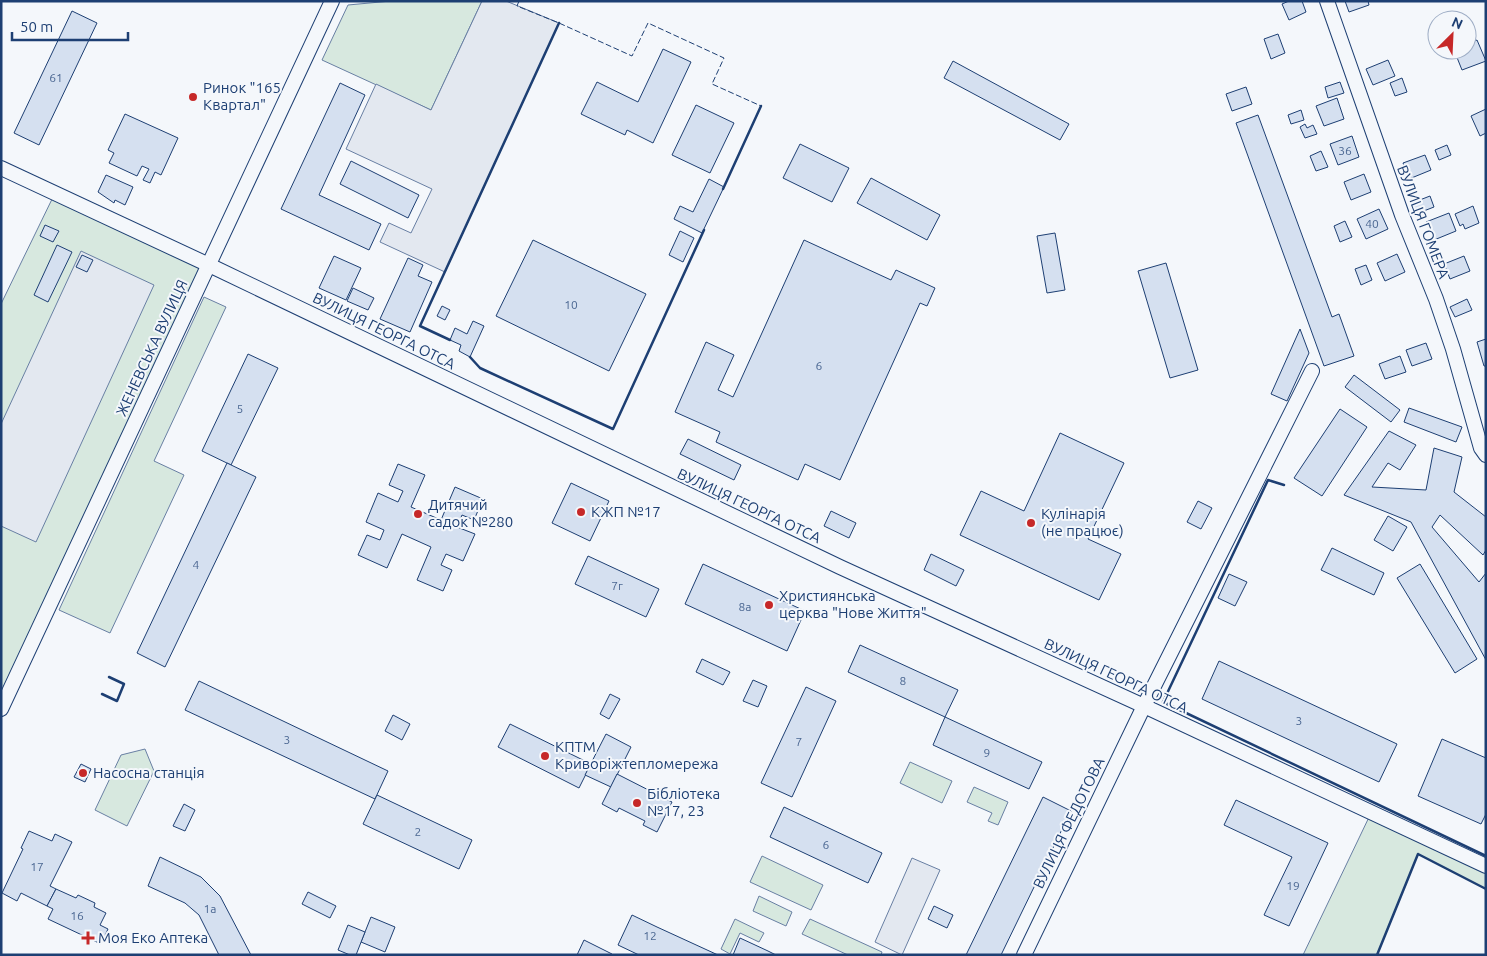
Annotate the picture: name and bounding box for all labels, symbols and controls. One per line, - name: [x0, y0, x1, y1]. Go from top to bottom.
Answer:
- scale bar: [12, 10, 129, 42]
- north arrow: [1427, 10, 1477, 60]
- text: N: [1449, 14, 1465, 33]
- text: 50 m: [20, 18, 53, 35]
- house number: 61: [49, 71, 63, 84]
- place label: Ринок "165 Квартал": [203, 79, 281, 113]
- marker: Ринок "165 Квартал": [187, 91, 199, 103]
- house number: 36: [1338, 144, 1352, 157]
- street label: ВУЛИЦЯ ГОМЕРА: [1394, 163, 1453, 281]
- house number: 40: [1365, 217, 1379, 230]
- street label: ЖЕНЕВСЬКА ВУЛИЦЯ: [112, 277, 191, 419]
- street label: ВУЛИЦЯ ГЕОРГА ОТСА: [310, 289, 458, 373]
- house number: 10: [564, 298, 578, 311]
- house number: 6: [816, 359, 823, 372]
- house number: 5: [237, 402, 243, 415]
- street label: ВУЛИЦЯ ГЕОРГА ОТСА: [675, 465, 824, 546]
- place label: Дитячий садок №280: [428, 496, 513, 530]
- place label: КЖП №17: [591, 503, 661, 520]
- place label: Кулінарія (не працює): [1041, 505, 1124, 539]
- marker: КЖП №17: [575, 506, 587, 518]
- marker: Дитячий садок №280: [412, 508, 424, 520]
- marker: Кулінарія (не працює): [1025, 517, 1037, 529]
- house number: 4: [193, 558, 200, 571]
- house number: 7г: [611, 579, 623, 592]
- place label: Християнська церква "Нове Життя": [779, 587, 927, 621]
- marker: Християнська церква "Нове Життя": [763, 599, 775, 611]
- house number: 8а: [739, 600, 751, 613]
- street label: ВУЛИЦЯ ГЕОРГА ОТСА: [1042, 635, 1191, 716]
- house number: 8: [900, 674, 907, 687]
- house number: 3: [1296, 714, 1302, 727]
- house number: 3: [284, 733, 290, 746]
- house number: 7: [796, 735, 802, 748]
- place label: КПТМ Криворіжтепломережа: [555, 738, 719, 772]
- house number: 9: [984, 746, 990, 759]
- marker: КПТМ Криворіжтепломережа: [539, 750, 551, 762]
- street label: ВУЛИЦЯ ФЕДОТОВА: [1029, 754, 1108, 891]
- place label: Насосна станція: [93, 764, 204, 781]
- marker: Насосна станція: [77, 767, 89, 779]
- place label: Бібліотека №17, 23: [647, 785, 720, 819]
- marker: Бібліотека №17, 23: [631, 797, 643, 809]
- house number: 2: [415, 825, 421, 838]
- house number: 6: [823, 838, 830, 851]
- house number: 17: [30, 860, 44, 873]
- house number: 19: [1286, 879, 1300, 892]
- house number: 1а: [204, 902, 216, 915]
- house number: 16: [70, 909, 84, 922]
- place label: Моя Еко Аптека: [98, 929, 208, 946]
- house number: 12: [643, 929, 657, 942]
- marker: Моя Еко Аптека: [82, 932, 94, 944]

